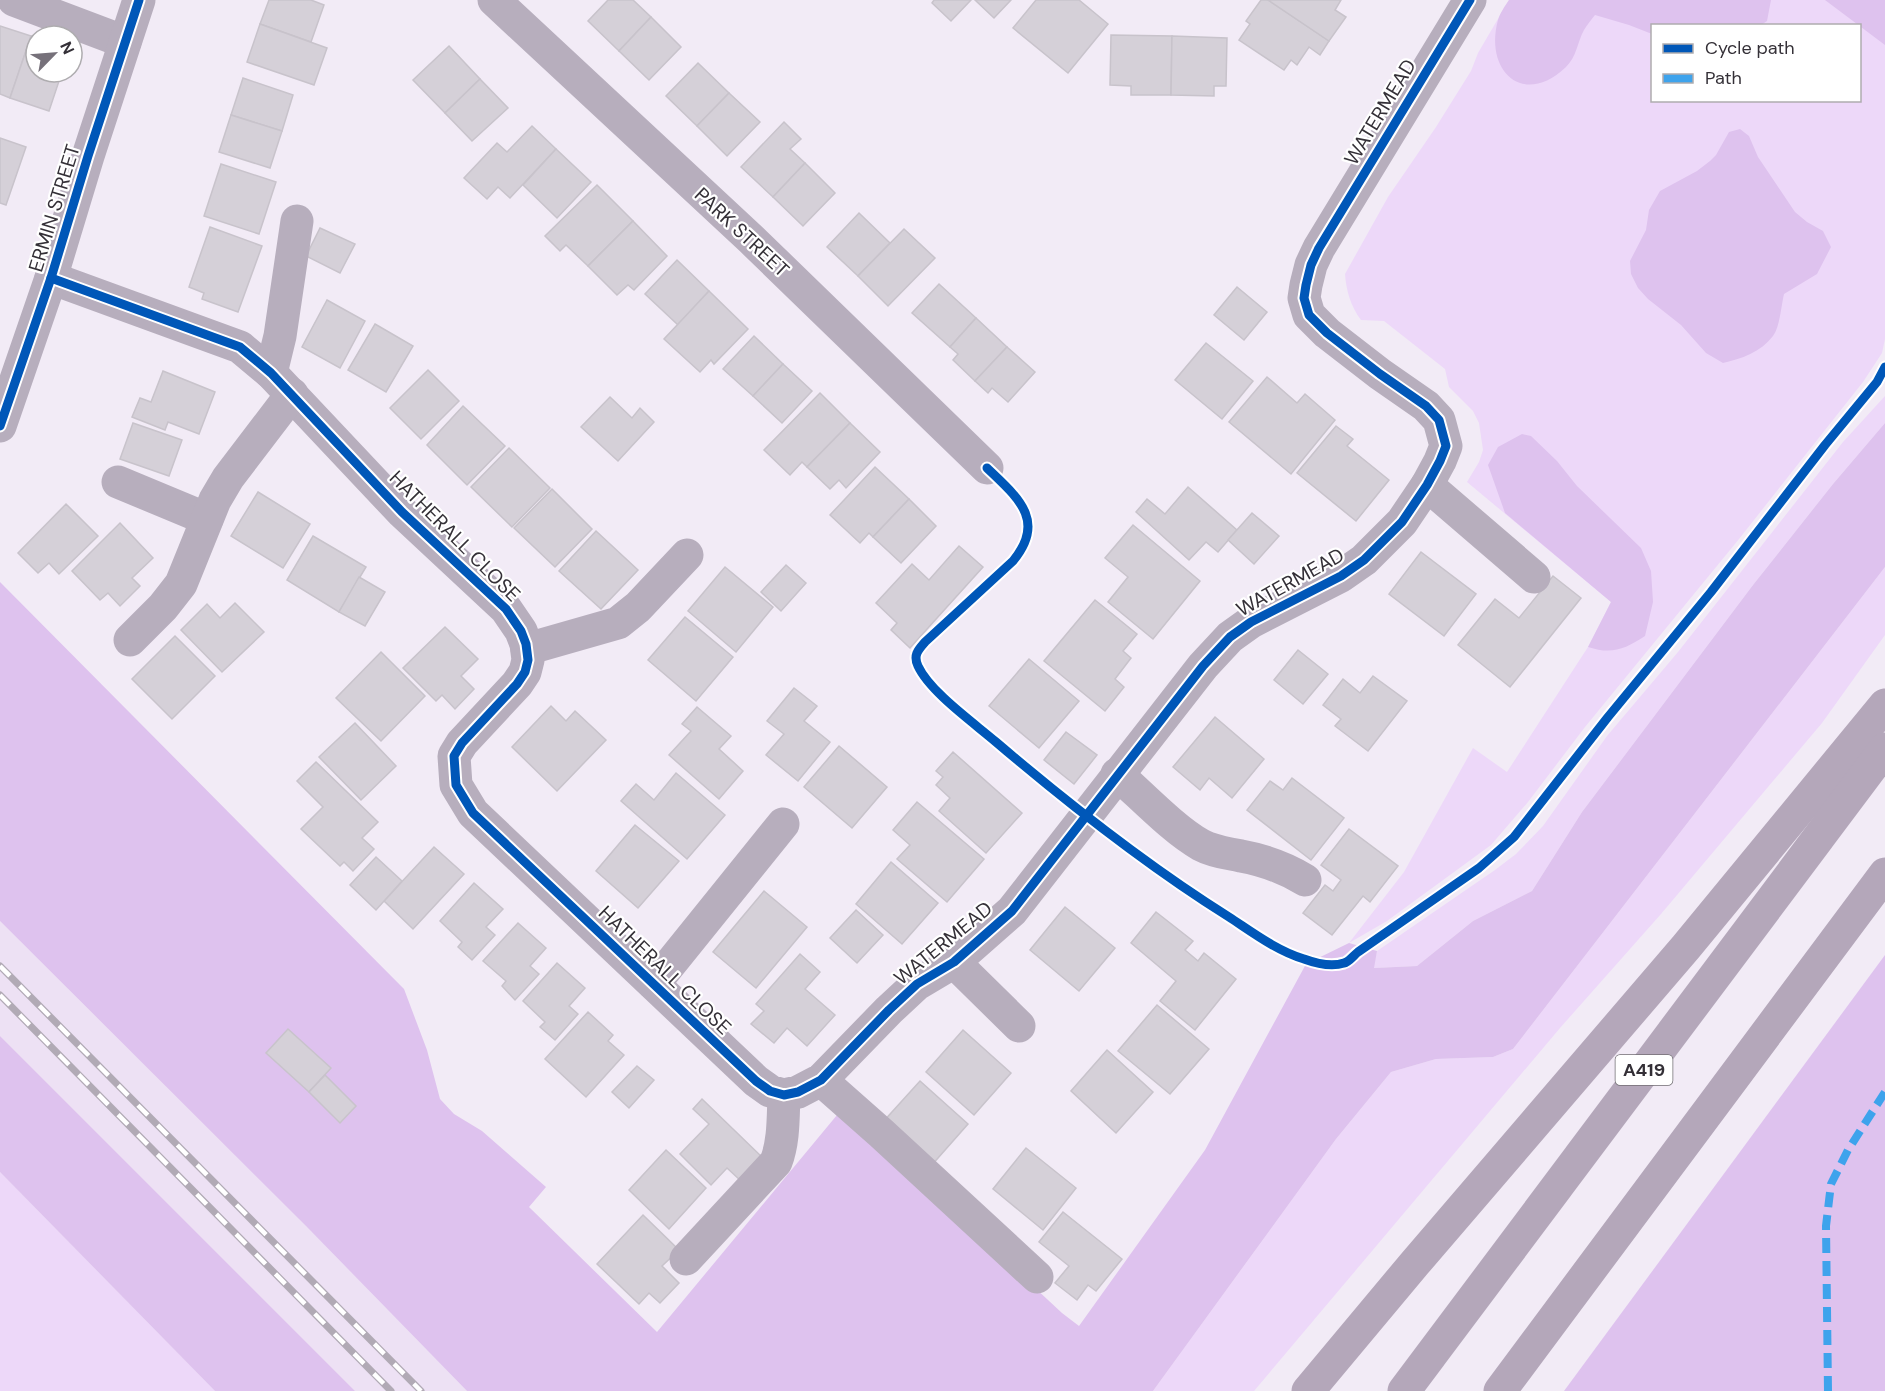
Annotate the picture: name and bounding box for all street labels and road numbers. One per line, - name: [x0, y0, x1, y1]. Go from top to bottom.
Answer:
- street label: WATERMEAD: [1338, 54, 1422, 170]
- street label: ERMIN STREET: [22, 141, 86, 275]
- street label: PARK STREET: [689, 182, 795, 282]
- street label: HATHERALL CLOSE: [384, 465, 526, 607]
- street label: WATERMEAD: [1232, 542, 1348, 622]
- street label: WATERMEAD: [888, 895, 998, 991]
- street label: HATHERALL CLOSE: [593, 900, 737, 1040]
- road number: A419: [1616, 1055, 1672, 1085]

